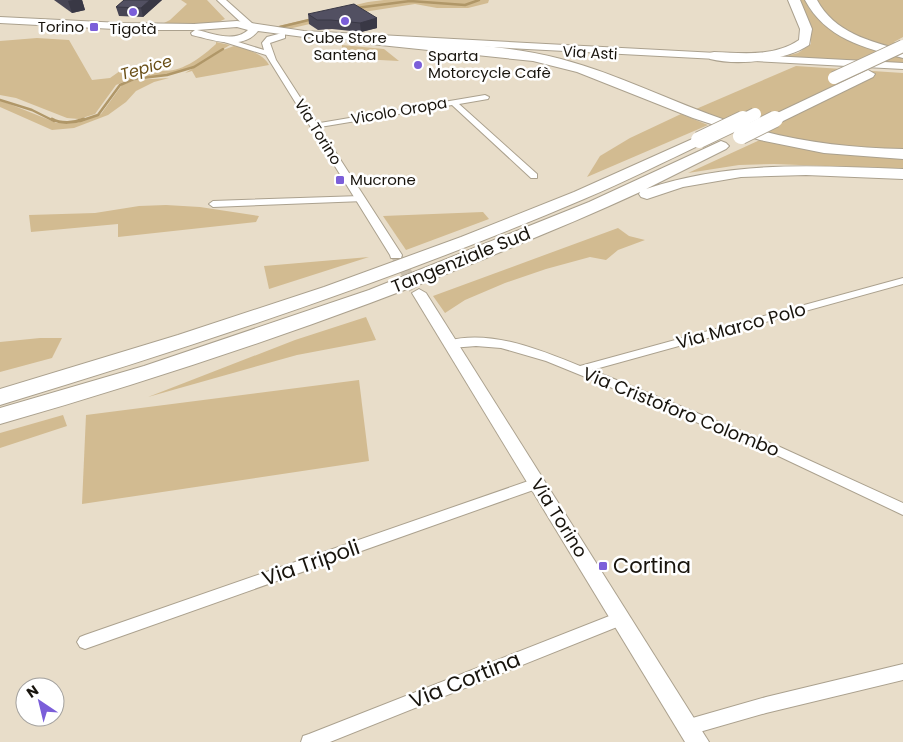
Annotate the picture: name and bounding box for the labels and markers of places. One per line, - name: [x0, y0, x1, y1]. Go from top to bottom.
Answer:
- marker: Tigotà: [127, 6, 139, 18]
- marker: Cube Store Santena: [339, 15, 351, 27]
- place label: Torino: [38, 16, 84, 37]
- place label: Tigotà: [109, 18, 157, 39]
- marker: Torino: [88, 21, 100, 33]
- place label: Cube Store Santena: [303, 27, 387, 65]
- place label: Sparta Motorcycle Cafè: [428, 45, 551, 83]
- marker: Sparta Motorcycle Cafè: [412, 59, 424, 71]
- place label: Mucrone: [350, 169, 416, 190]
- marker: Mucrone: [334, 174, 346, 186]
- place label: Cortina: [613, 551, 691, 580]
- marker: Cortina: [597, 560, 609, 572]

